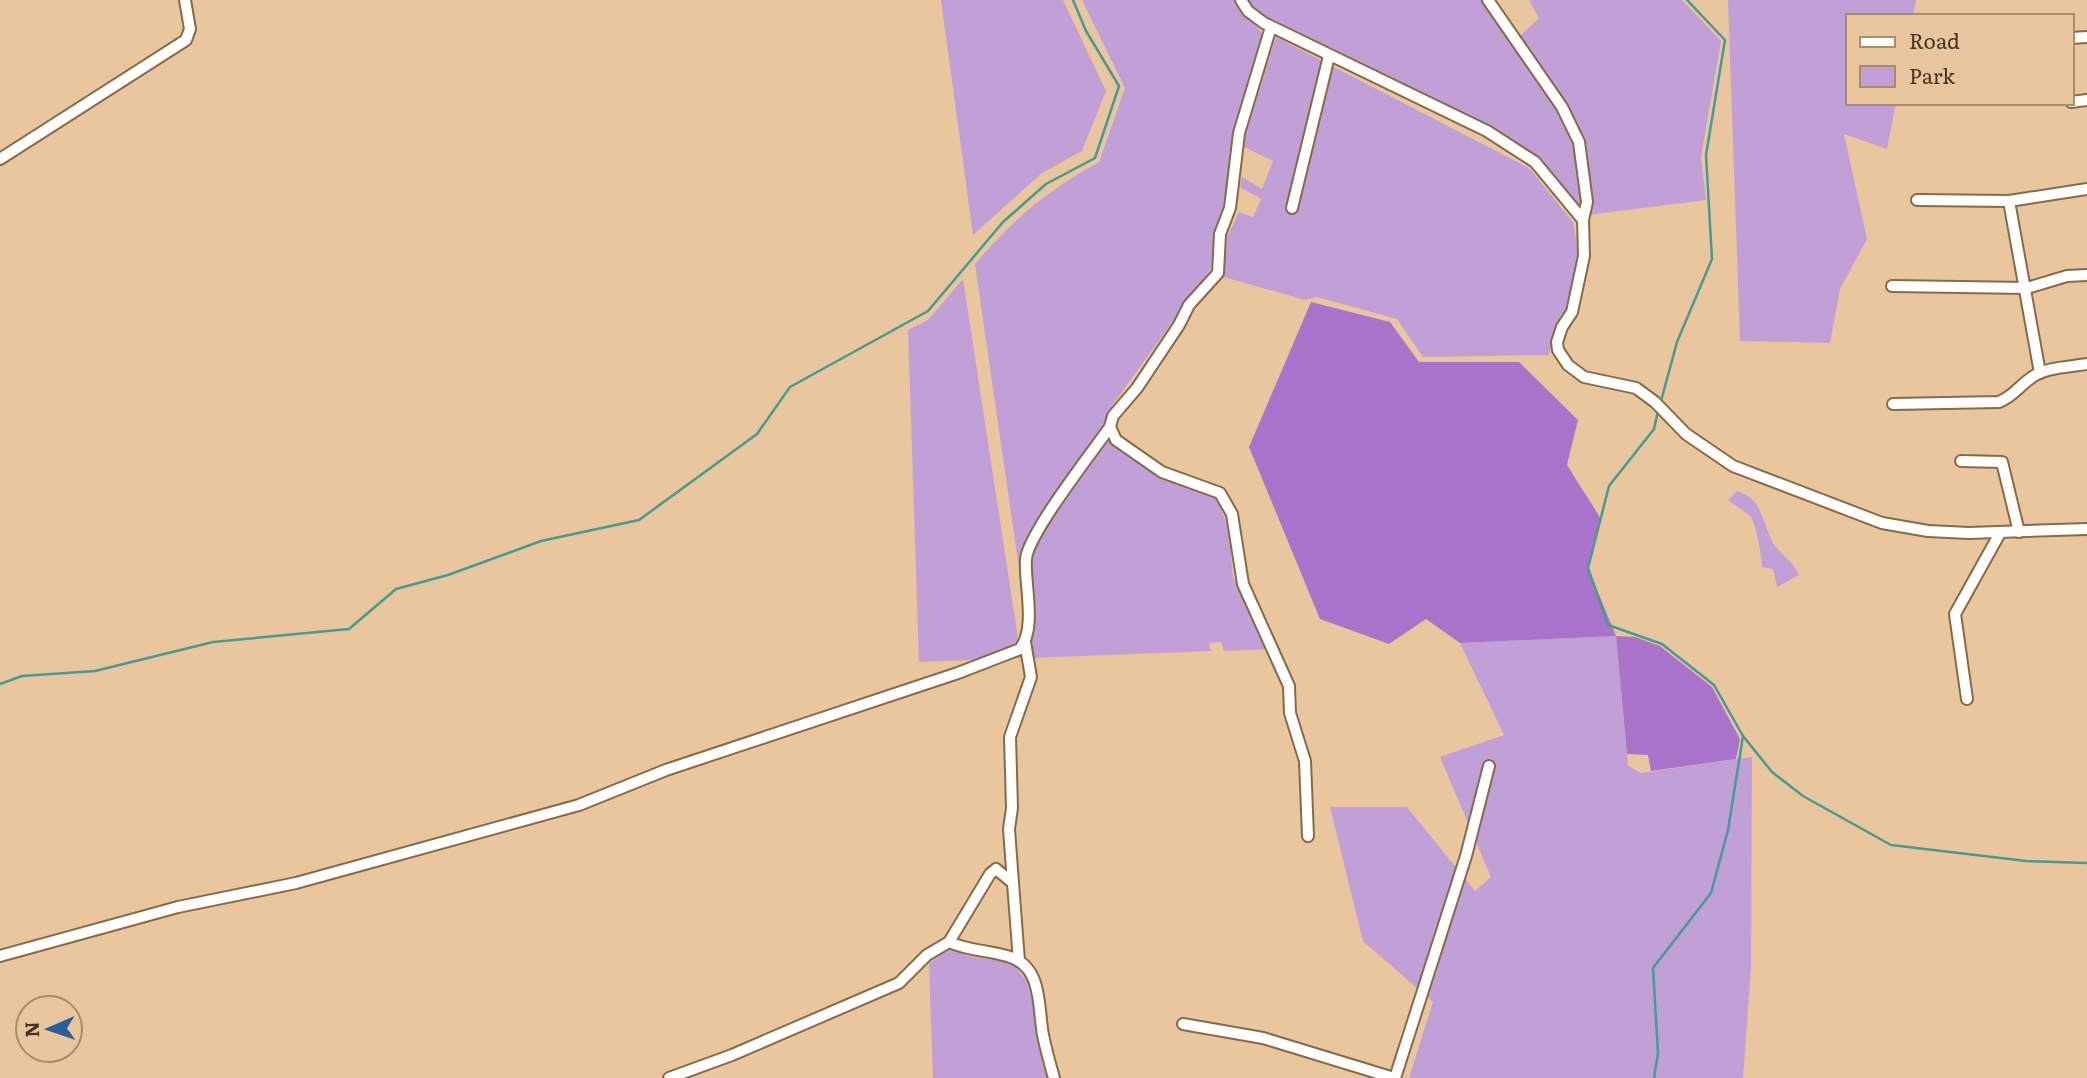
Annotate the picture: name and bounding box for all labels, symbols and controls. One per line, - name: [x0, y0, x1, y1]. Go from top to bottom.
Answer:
- legend: [1846, 14, 2073, 105]
- text: Road: [1909, 24, 1960, 55]
- text: Park: [1909, 59, 1955, 90]
- north arrow: [14, 994, 84, 1064]
- text: N: [17, 1021, 45, 1038]

